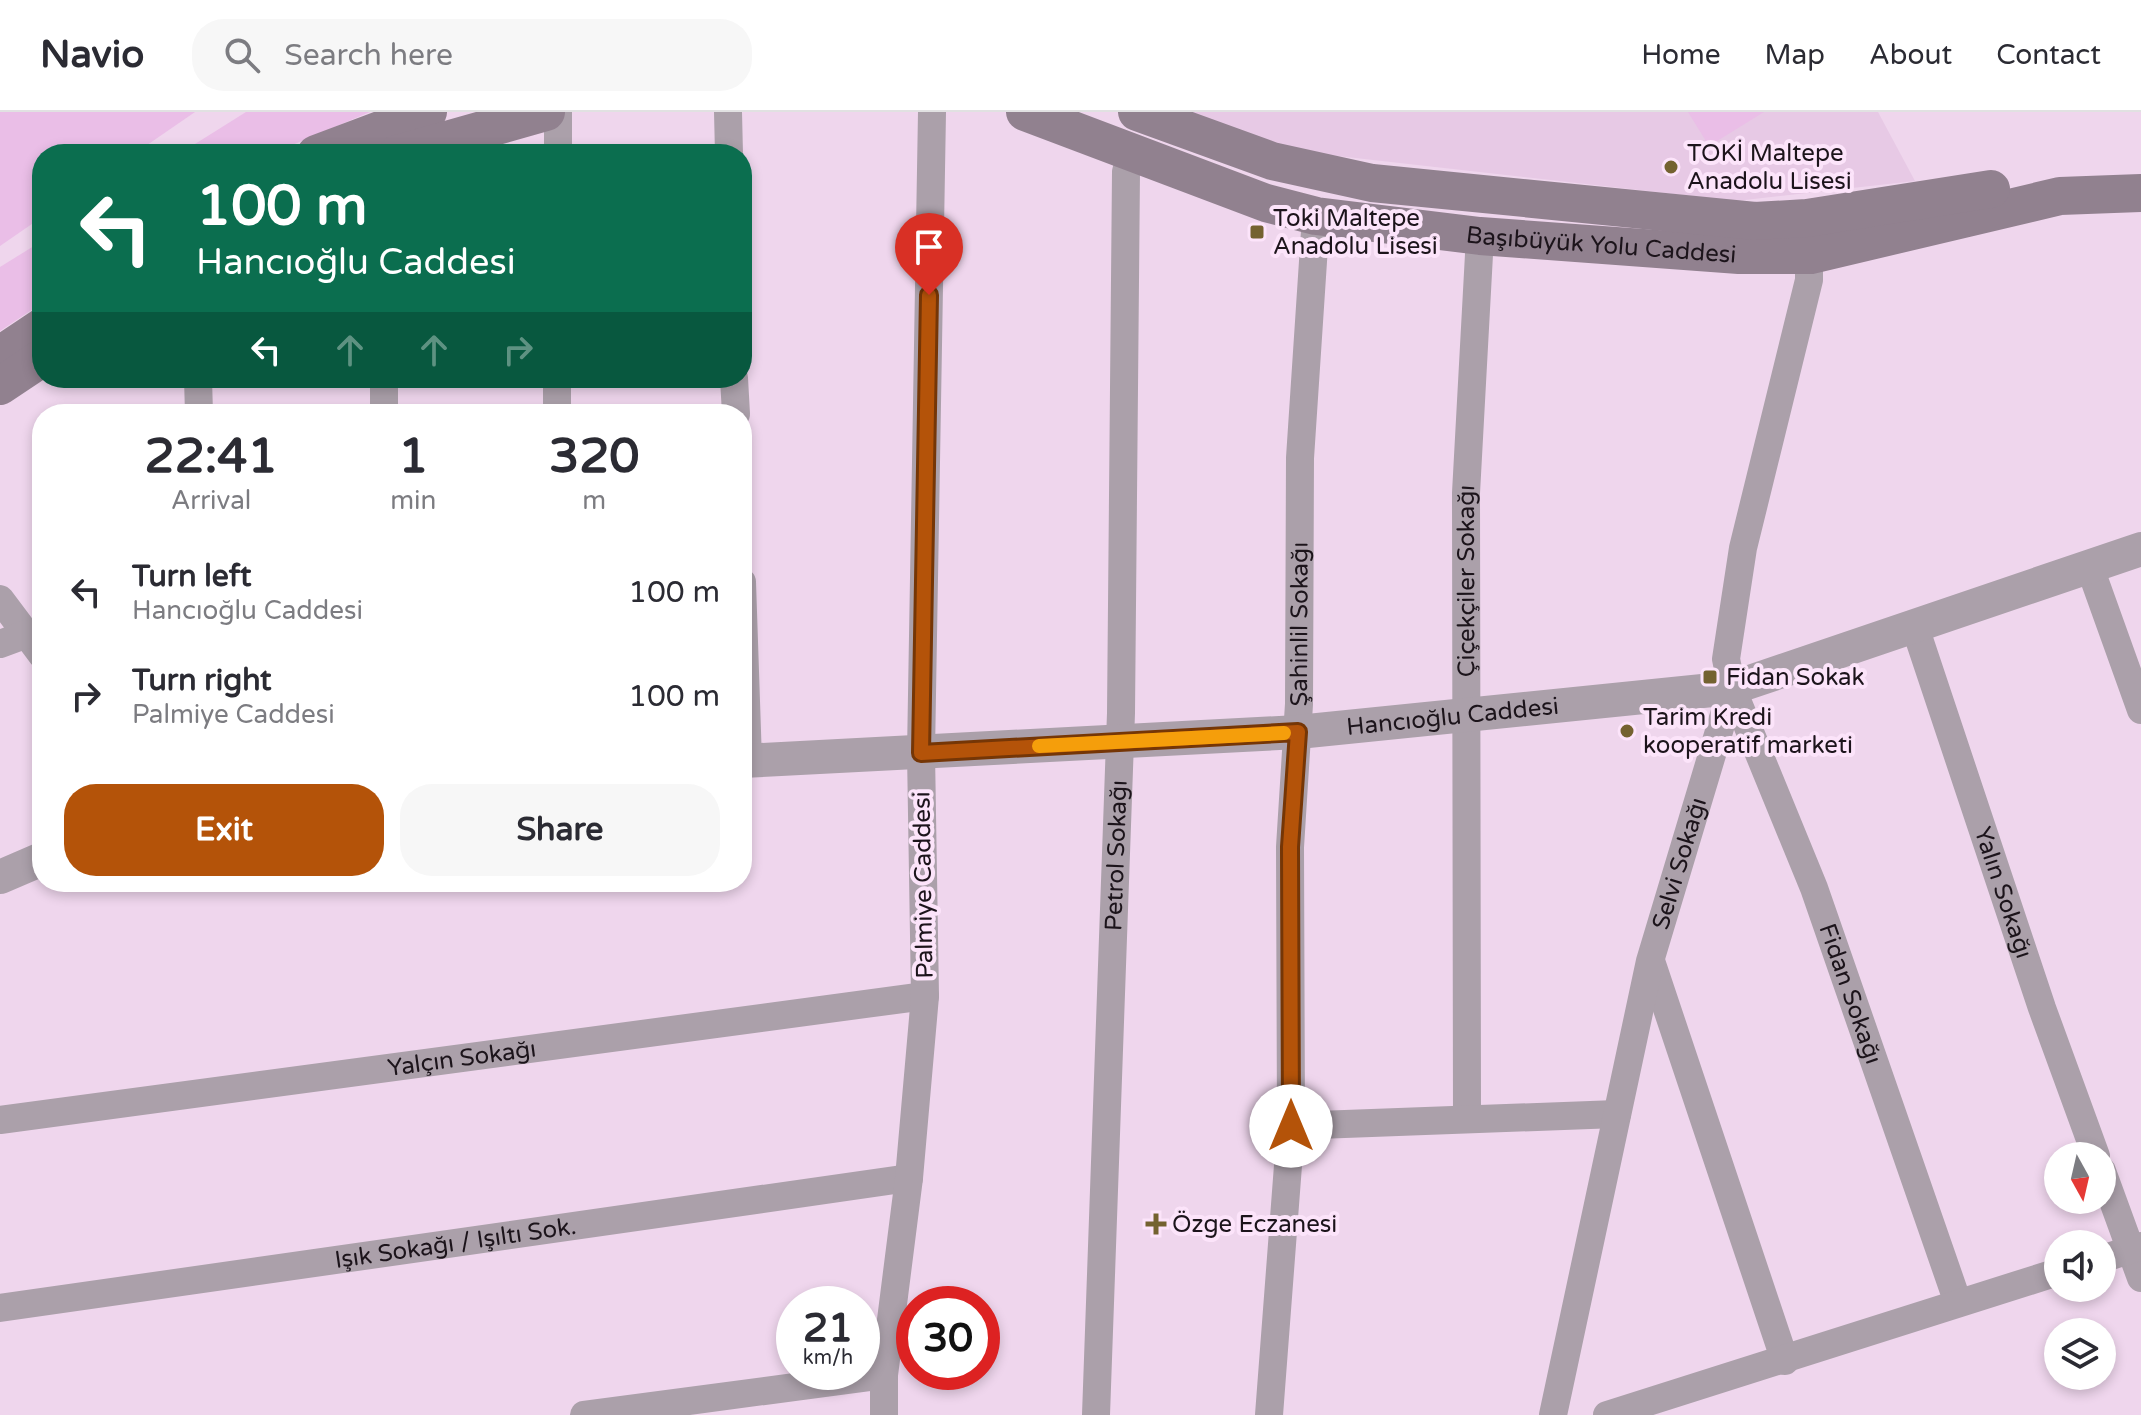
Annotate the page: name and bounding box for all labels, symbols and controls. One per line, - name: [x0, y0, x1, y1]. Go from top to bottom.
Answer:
- search box: [192, 19, 752, 91]
- text: Navio: [40, 32, 144, 78]
- icon: search: [220, 33, 264, 77]
- text: Search here: [284, 37, 453, 74]
- text: Home: [1641, 38, 1721, 72]
- text: Map: [1765, 38, 1825, 72]
- text: About: [1869, 38, 1952, 72]
- text: Contact: [1996, 38, 2101, 72]
- place label: TOKİ Maltepe Anadolu Lisesi: [1687, 139, 1852, 196]
- marker: TOKİ Maltepe Anadolu Lisesi: [1662, 158, 1680, 176]
- text: 100 m: [196, 173, 367, 240]
- icon: left: [64, 176, 168, 280]
- place label: Toki Maltepe Anadolu Lisesi: [1273, 204, 1438, 261]
- pin: [895, 213, 963, 295]
- street label: Başıbüyük Yolu Caddesi: [1464, 220, 1737, 270]
- marker: Toki Maltepe Anadolu Lisesi: [1248, 223, 1266, 241]
- icon: arrive: [907, 225, 951, 269]
- text: Hancıoğlu Caddesi: [196, 241, 516, 284]
- icon: left: [244, 328, 288, 372]
- icon: ahead: [328, 328, 372, 372]
- icon: ahead: [412, 328, 456, 372]
- icon: right: [496, 328, 540, 372]
- text: 22:41: [145, 428, 278, 486]
- text: 1: [398, 428, 428, 486]
- text: 320: [549, 428, 639, 486]
- street label: Çiçekçiler Sokağı: [1452, 484, 1481, 677]
- text: Arrival: [171, 485, 251, 516]
- text: min: [390, 485, 436, 516]
- text: m: [582, 485, 606, 516]
- street label: Şahinlil Sokağı: [1285, 542, 1315, 706]
- text: Turn left: [132, 558, 251, 595]
- icon: left: [64, 570, 108, 614]
- text: 100 m: [628, 574, 720, 611]
- text: Hancıoğlu Caddesi: [132, 595, 363, 626]
- text: Turn right: [132, 662, 272, 699]
- place label: Fidan Sokak: [1726, 663, 1865, 692]
- marker: Fidan Sokak: [1701, 668, 1719, 686]
- icon: right: [64, 674, 108, 718]
- text: 100 m: [628, 678, 720, 715]
- street label: Hancıoğlu Caddesi: [1345, 692, 1560, 742]
- text: Palmiye Caddesi: [132, 699, 335, 730]
- place label: Tarim Kredi kooperatif marketi: [1643, 703, 1853, 760]
- marker: Tarim Kredi kooperatif marketi: [1618, 722, 1636, 740]
- street label: Petrol Sokağı: [1099, 779, 1134, 931]
- button: Exit: [64, 784, 384, 876]
- button: Share: [400, 784, 720, 876]
- street label: Palmiye Caddesi: [907, 791, 940, 979]
- street label: Selvi Sokağı: [1646, 794, 1713, 933]
- street label: Yalın Sokağı: [1968, 823, 2038, 962]
- street label: Fidan Sokağı: [1812, 920, 1888, 1068]
- street label: Yalçın Sokağı: [386, 1034, 538, 1083]
- position arrow: [1249, 1084, 1333, 1168]
- north arrow: [2044, 1142, 2116, 1214]
- map controls: [2044, 1142, 2116, 1390]
- place label: Özge Eczanesi: [1172, 1210, 1337, 1239]
- street label: Işık Sokağı / Işıltı Sok.: [333, 1212, 578, 1275]
- marker: Özge Eczanesi: [1147, 1215, 1165, 1233]
- button: sound: [2044, 1230, 2116, 1302]
- speed limit sign: 30: [896, 1286, 1000, 1390]
- text: 21: [803, 1304, 853, 1352]
- button: layers: [2044, 1318, 2116, 1390]
- text: km/h: [803, 1346, 853, 1370]

